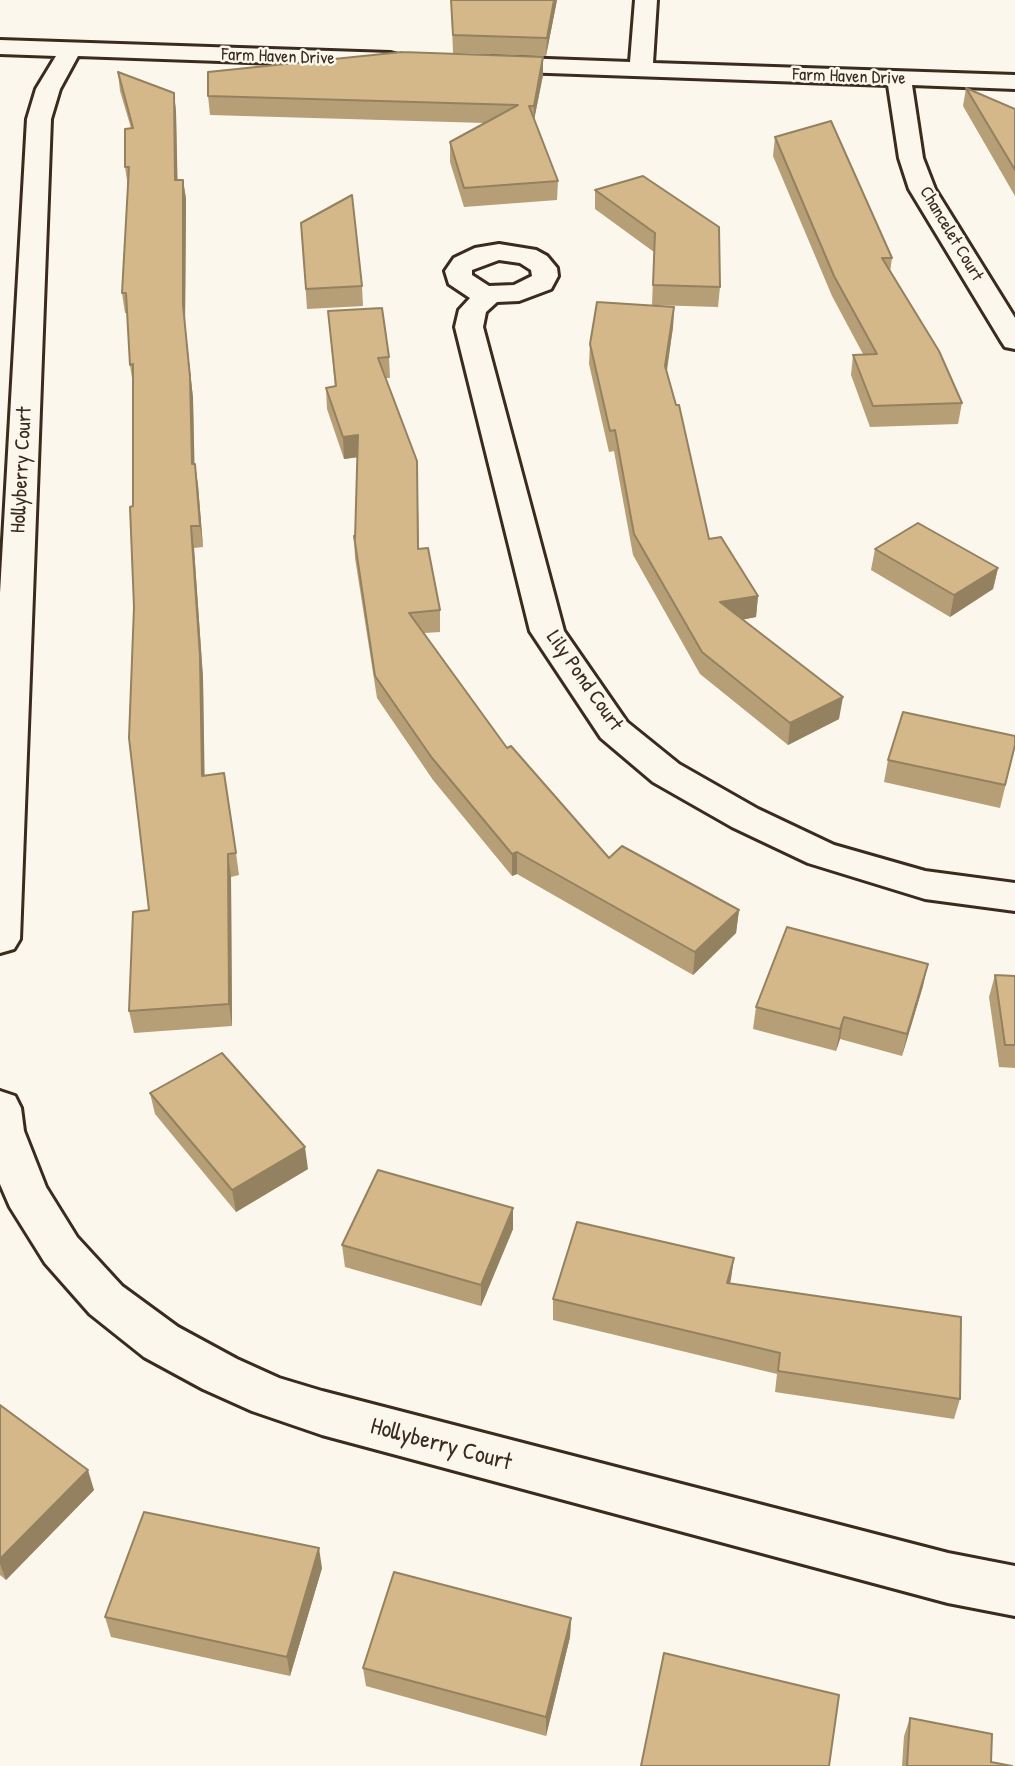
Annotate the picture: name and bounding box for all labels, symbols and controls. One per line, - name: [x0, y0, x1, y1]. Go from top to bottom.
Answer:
- street label: Farm Haven Drive: [221, 44, 335, 70]
- street label: Farm Haven Drive: [792, 64, 906, 90]
- street label: Chancelet Court: [914, 183, 988, 285]
- street label: Hollyberry Court: [6, 406, 38, 534]
- street label: Lily Pond Court: [540, 626, 628, 736]
- street label: Hollyberry Court: [367, 1412, 515, 1478]

